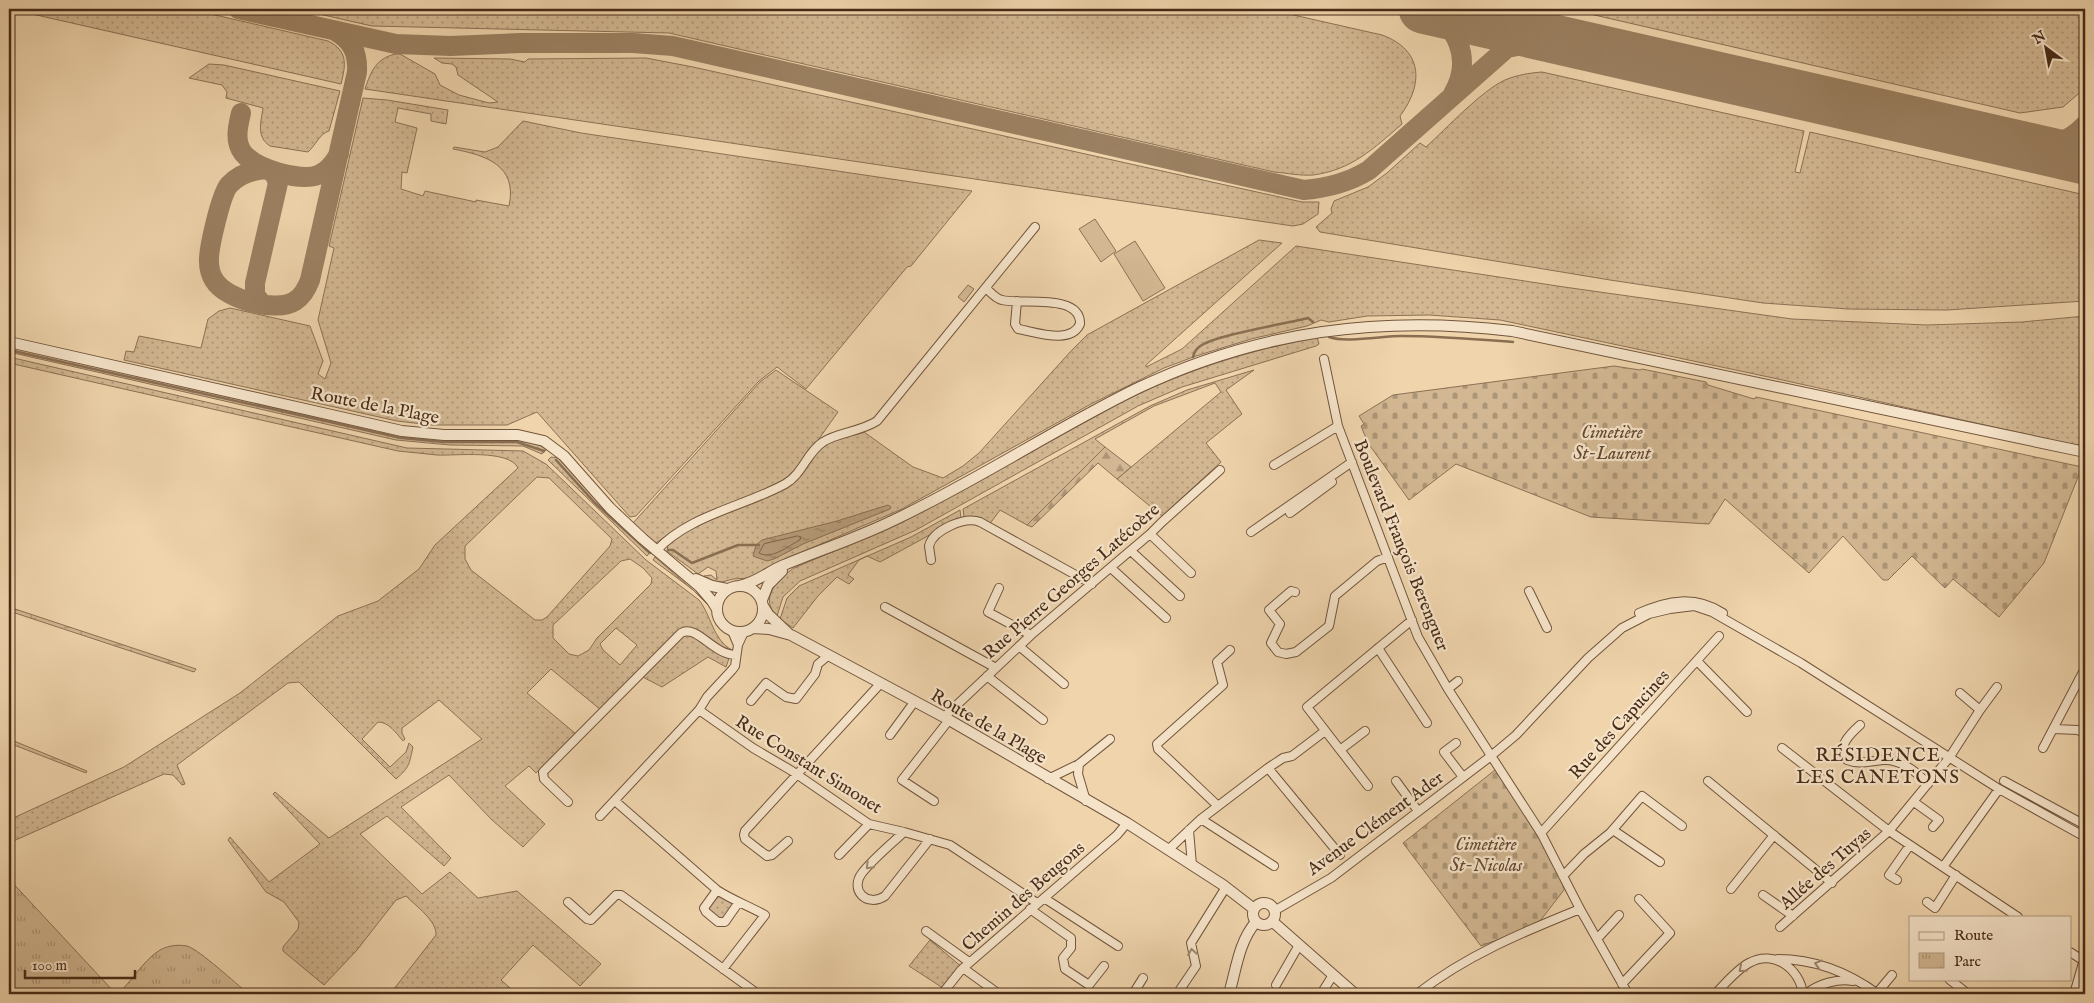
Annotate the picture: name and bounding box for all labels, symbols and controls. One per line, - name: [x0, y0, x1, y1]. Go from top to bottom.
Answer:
- north arrow: [2022, 22, 2072, 72]
- text: N: [2029, 27, 2050, 49]
- street label: Route de la Plage: [308, 383, 441, 430]
- park label: Cimetière St-Laurent: [1573, 422, 1652, 466]
- street label: Boulevard François Berenguer: [1348, 436, 1454, 655]
- street label: Rue Pierre Georges Latécoère: [979, 499, 1165, 665]
- street label: Rue des Capucines: [1565, 665, 1675, 785]
- street label: Route de la Plage: [926, 685, 1051, 770]
- street label: Rue Constant Simonet: [731, 711, 886, 820]
- district label: RÉSIDENCE LES CANETONS: [1796, 743, 1960, 790]
- street label: Avenue Clément Ader: [1302, 767, 1449, 882]
- street label: Allée des Tuyas: [1775, 823, 1877, 916]
- park label: Cimetière St-Nicolas: [1450, 834, 1523, 878]
- street label: Chemin des Beugons: [958, 837, 1090, 957]
- one-way arrow: [866, 860, 875, 869]
- legend: [1909, 916, 2072, 980]
- text: Route: [1954, 926, 1993, 945]
- one-way arrow: [1188, 947, 1198, 956]
- scale bar: [25, 948, 135, 980]
- text: Parc: [1954, 952, 1981, 971]
- text: 100 m: [32, 956, 68, 975]
- one-way arrow: [1814, 960, 1823, 970]
- one-way arrow: [1739, 963, 1748, 972]

